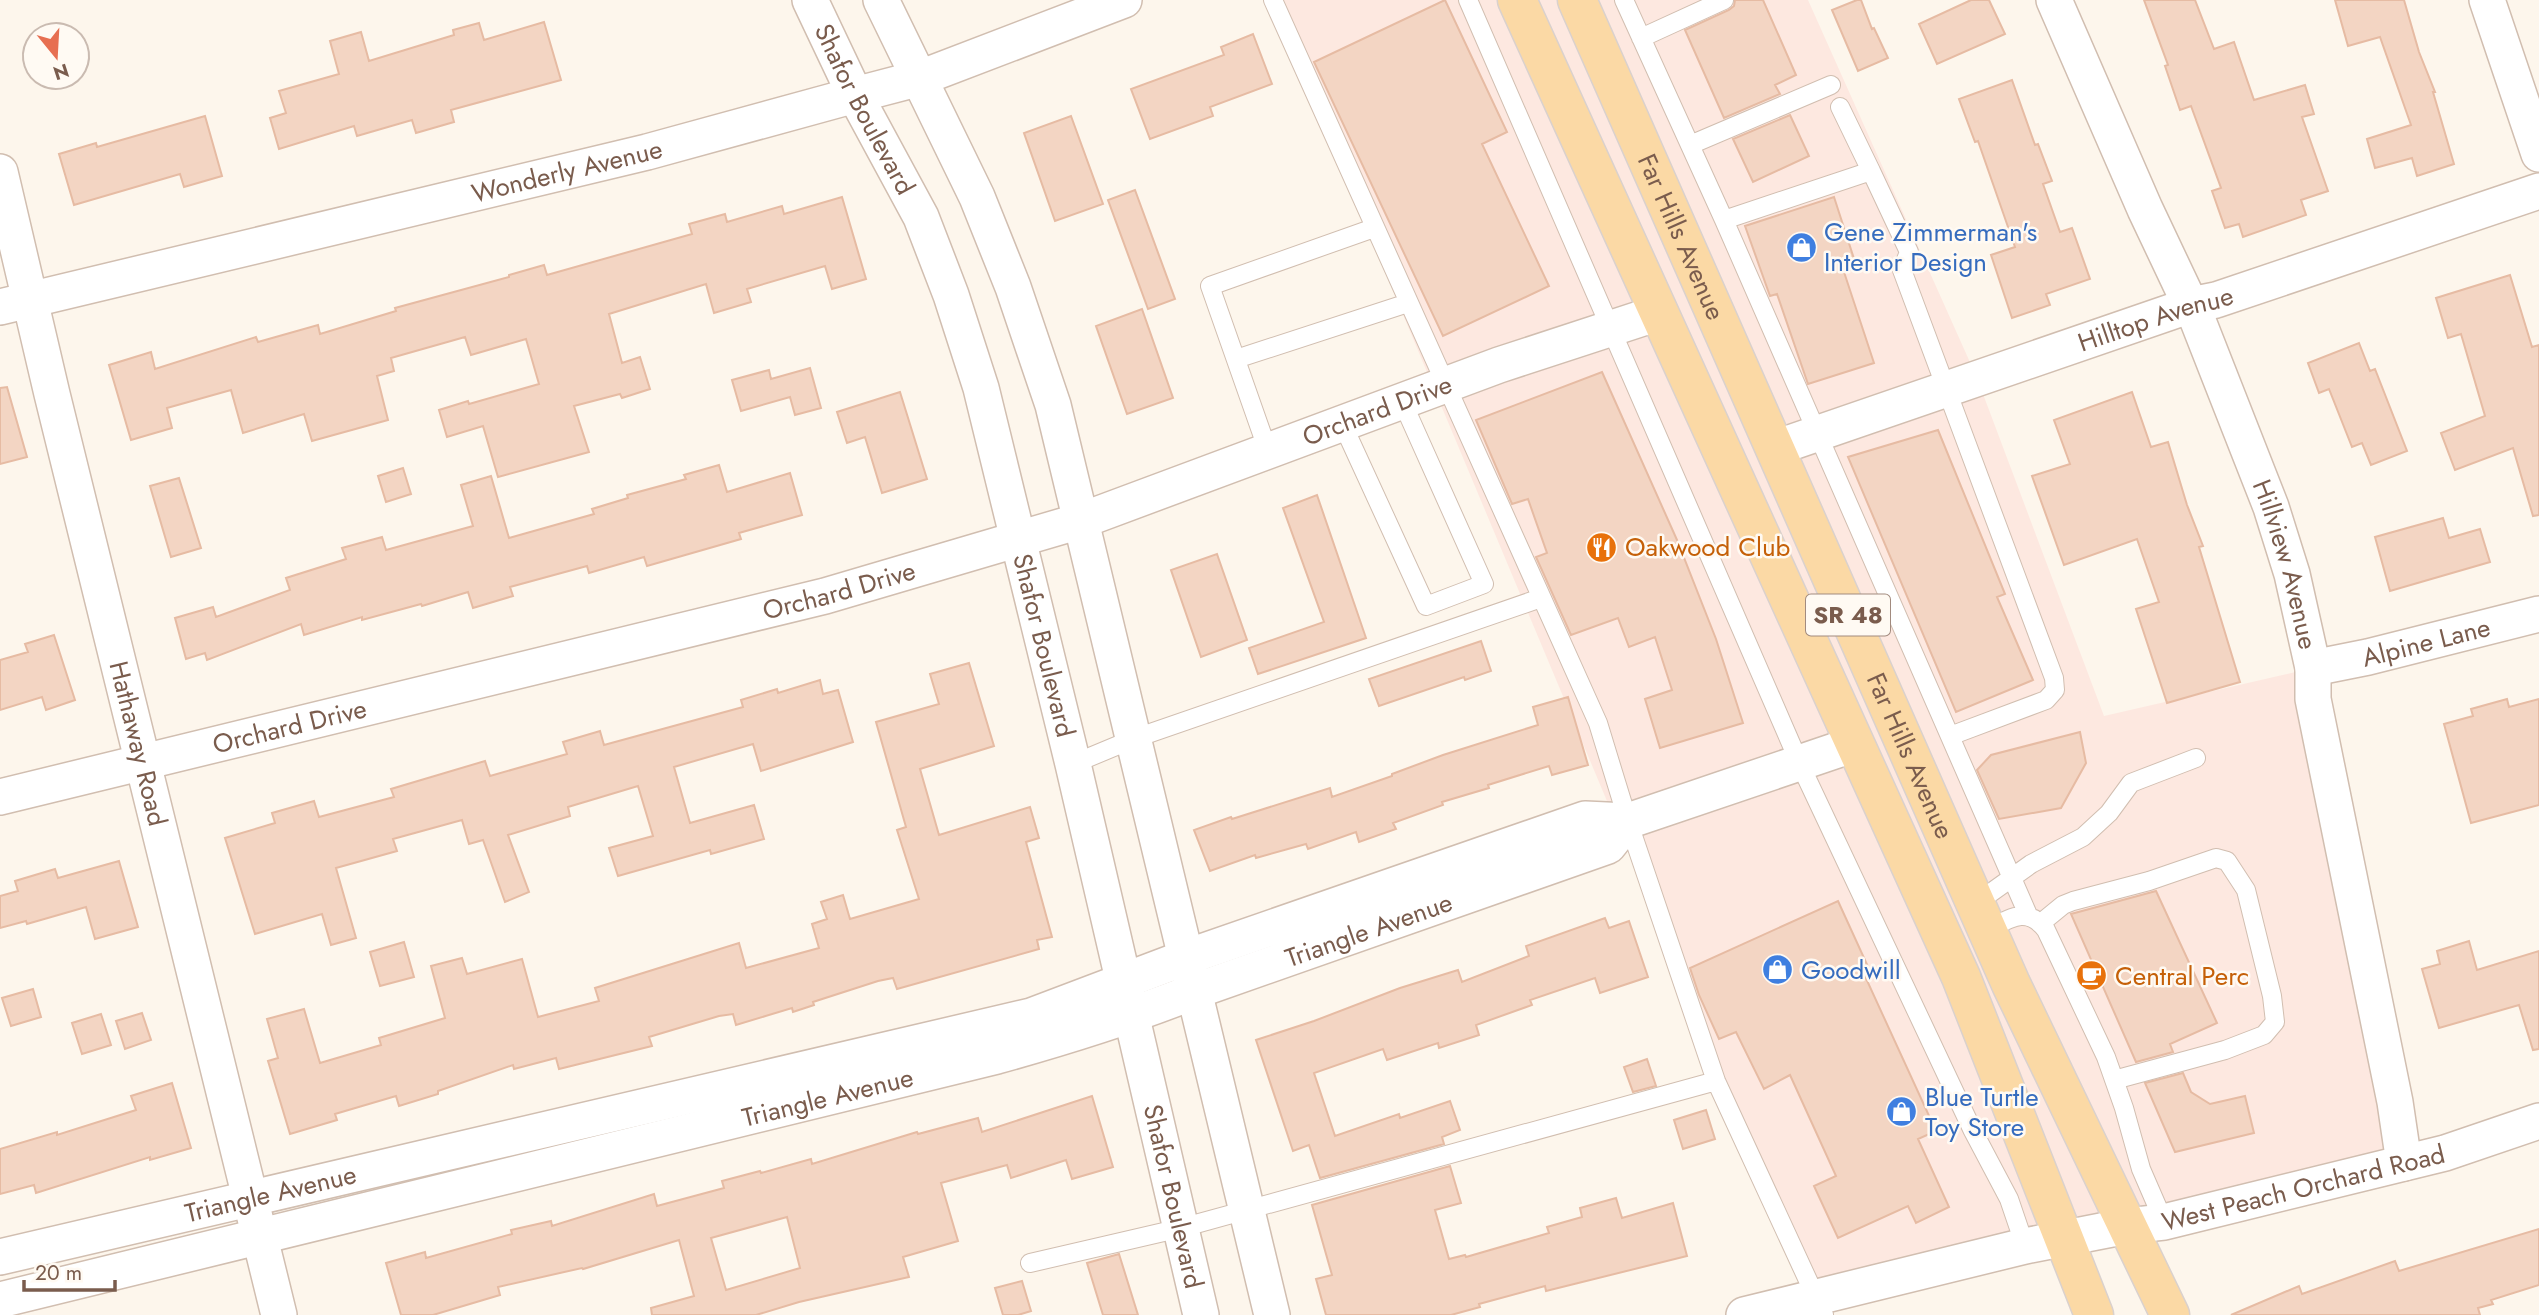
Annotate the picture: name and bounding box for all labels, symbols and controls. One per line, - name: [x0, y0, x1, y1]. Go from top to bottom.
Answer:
- street label: Shafor Boulevard: [805, 17, 924, 202]
- north arrow: [21, 21, 91, 91]
- text: N: [50, 57, 72, 87]
- street label: Wonderly Avenue: [468, 130, 667, 212]
- street label: Far Hills Avenue: [1628, 148, 1735, 326]
- place label: Gene Zimmerman's Interior Design: [1824, 213, 2037, 281]
- shop icon: Gene Zimmerman's Interior Design: [1784, 230, 1818, 264]
- street label: Hilltop Avenue: [2073, 276, 2239, 362]
- street label: Orchard Drive: [1297, 365, 1457, 456]
- street label: Hillview Avenue: [2243, 474, 2327, 653]
- place label: Oakwood Club: [1625, 528, 1790, 566]
- restaurant icon: Oakwood Club: [1585, 530, 1619, 564]
- street label: Shafor Boulevard: [1003, 550, 1085, 741]
- street label: Orchard Drive: [759, 551, 920, 630]
- road number: SR 48: [1806, 594, 1890, 636]
- street label: Alpine Lane: [2358, 608, 2494, 677]
- street label: Hathaway Road: [99, 657, 177, 830]
- street label: Far Hills Avenue: [1857, 667, 1964, 845]
- street label: Orchard Drive: [209, 689, 370, 764]
- street label: Triangle Avenue: [1280, 883, 1458, 977]
- place label: Goodwill: [1801, 951, 1901, 989]
- shop icon: Goodwill: [1761, 953, 1795, 987]
- place label: Central Perc: [2115, 957, 2249, 995]
- cafe icon: Central Perc: [2075, 959, 2109, 993]
- street label: Triangle Avenue: [738, 1058, 917, 1137]
- place label: Blue Turtle Toy Store: [1925, 1078, 2039, 1146]
- shop icon: Blue Turtle Toy Store: [1885, 1095, 1919, 1129]
- street label: Shafor Boulevard: [1134, 1100, 1213, 1292]
- street label: West Peach Orchard Road: [2158, 1135, 2449, 1241]
- street label: Triangle Avenue: [181, 1155, 360, 1232]
- scale bar: [24, 1248, 116, 1292]
- text: 20 m: [35, 1258, 82, 1288]

